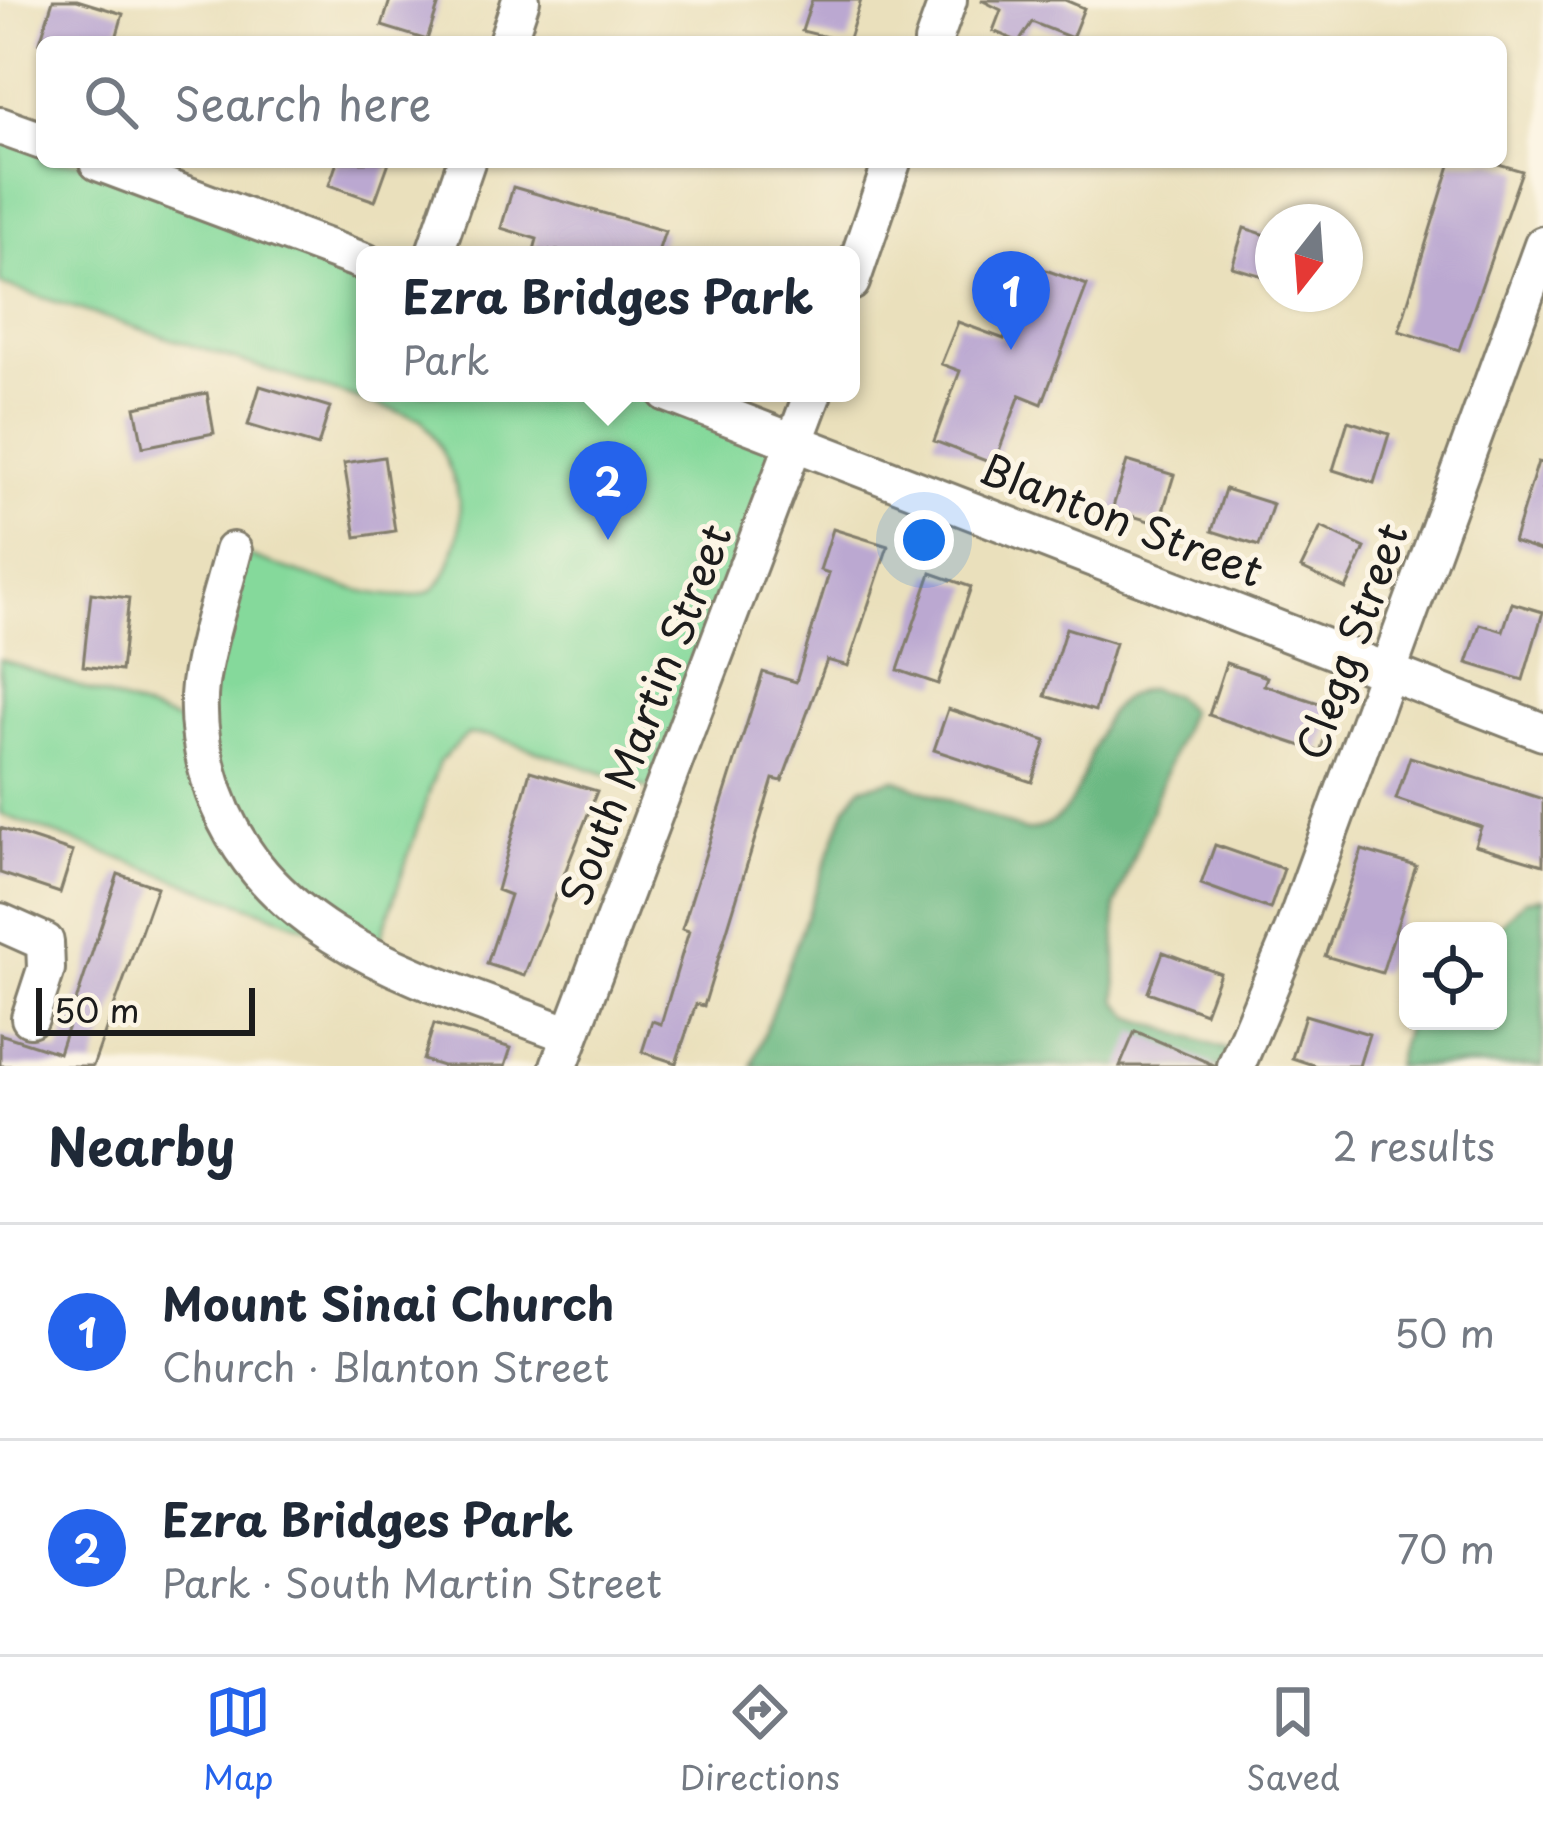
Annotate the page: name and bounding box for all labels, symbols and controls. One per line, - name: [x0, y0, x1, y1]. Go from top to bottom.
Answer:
- search box: [36, 36, 1507, 168]
- text: Search here: [174, 68, 431, 136]
- icon: search: [78, 69, 144, 135]
- north arrow: [1255, 204, 1363, 312]
- popup: [356, 246, 860, 402]
- pin: 1: [972, 251, 1050, 350]
- text: Ezra Bridges Park: [402, 261, 814, 329]
- text: Park: [402, 329, 490, 388]
- street label: Blanton Street: [971, 435, 1273, 601]
- pin: 2: [569, 441, 647, 540]
- your location: [894, 510, 954, 570]
- street label: South Martin Street: [542, 514, 746, 914]
- street label: Clegg Street: [1278, 514, 1422, 768]
- map controls: [1399, 922, 1507, 1030]
- button: locate: [1399, 922, 1507, 1030]
- scale bar: [36, 982, 255, 1035]
- text: 50 m: [54, 984, 140, 1034]
- text: Nearby: [48, 1106, 235, 1183]
- text: 2 results: [1333, 1115, 1495, 1174]
- text: Mount Sinai Church: [162, 1268, 614, 1336]
- text: 1: [78, 1302, 96, 1361]
- text: 50 m: [1394, 1302, 1495, 1361]
- text: Church · Blanton Street: [162, 1336, 609, 1395]
- text: Ezra Bridges Park: [162, 1484, 573, 1552]
- text: 2: [73, 1518, 101, 1577]
- text: 70 m: [1397, 1518, 1495, 1577]
- text: Park · South Martin Street: [162, 1552, 662, 1611]
- tab: Map: [203, 1679, 274, 1801]
- tab: Directions: [680, 1679, 840, 1801]
- tab: Saved: [1246, 1679, 1340, 1801]

